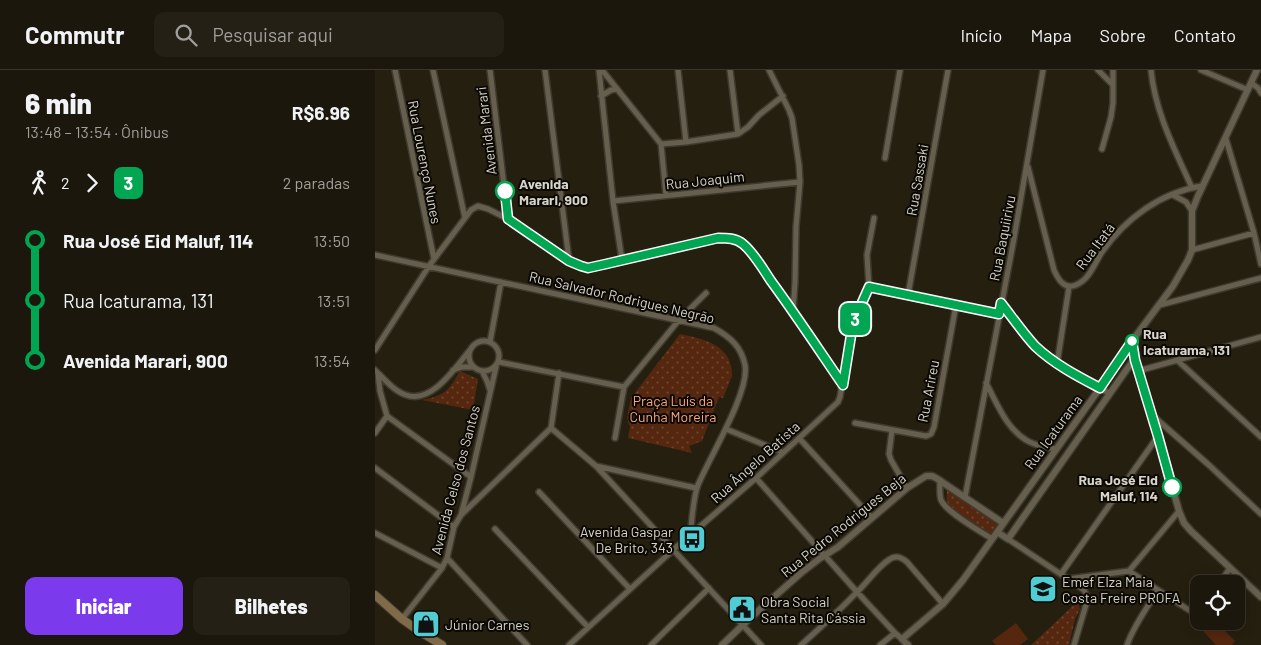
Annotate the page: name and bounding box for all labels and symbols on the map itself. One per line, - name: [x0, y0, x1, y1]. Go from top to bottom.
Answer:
- street label: Avenida Marari: [472, 86, 500, 176]
- street label: Rua Lourenço Nunes: [405, 99, 445, 225]
- street label: Rua Sassaki: [902, 143, 932, 217]
- street label: Rua Joaquim: [665, 167, 745, 193]
- place label: Avenida Marari, 900: [519, 175, 588, 208]
- marker: Avenida Marari, 900: [495, 181, 515, 201]
- street label: Rua Baquiirivu: [985, 194, 1019, 282]
- street label: Rua Itatá: [1072, 219, 1118, 273]
- street label: Rua Salvador Rodrigues Negrão: [528, 267, 716, 327]
- line badge: 3: [839, 303, 871, 335]
- place label: Rua Icaturama, 131: [1143, 325, 1230, 358]
- marker: Rua Icaturama, 131: [1125, 334, 1139, 348]
- street label: Rua Arireu: [914, 358, 942, 424]
- park label: Praça Luís da Cunha Moreira: [630, 392, 716, 425]
- street label: Rua Icaturama: [1020, 392, 1086, 472]
- street label: Avenida Celso dos Santos: [427, 403, 483, 557]
- street label: Rua Ângelo Batista: [707, 418, 803, 506]
- street label: Rua Pedro Rodrigues Beja: [777, 469, 909, 581]
- place label: Rua José Eid Maluf, 114: [1079, 471, 1158, 504]
- marker: Rua José Eid Maluf, 114: [1162, 477, 1182, 497]
- place label: Avenida Gaspar De Brito, 343: [580, 523, 673, 556]
- bus stop icon: Avenida Gaspar De Brito, 343: [677, 524, 707, 554]
- place label: Emef Elza Maia Costa Freire PROFA: [1062, 573, 1181, 606]
- school or university icon: Emef Elza Maia Costa Freire PROFA: [1028, 574, 1058, 604]
- place label: Obra Social Santa Rita Cássia: [761, 593, 866, 626]
- public building icon: Obra Social Santa Rita Cássia: [727, 594, 757, 624]
- shop icon: Júnior Carnes: [411, 609, 441, 639]
- place label: Júnior Carnes: [445, 616, 530, 633]

